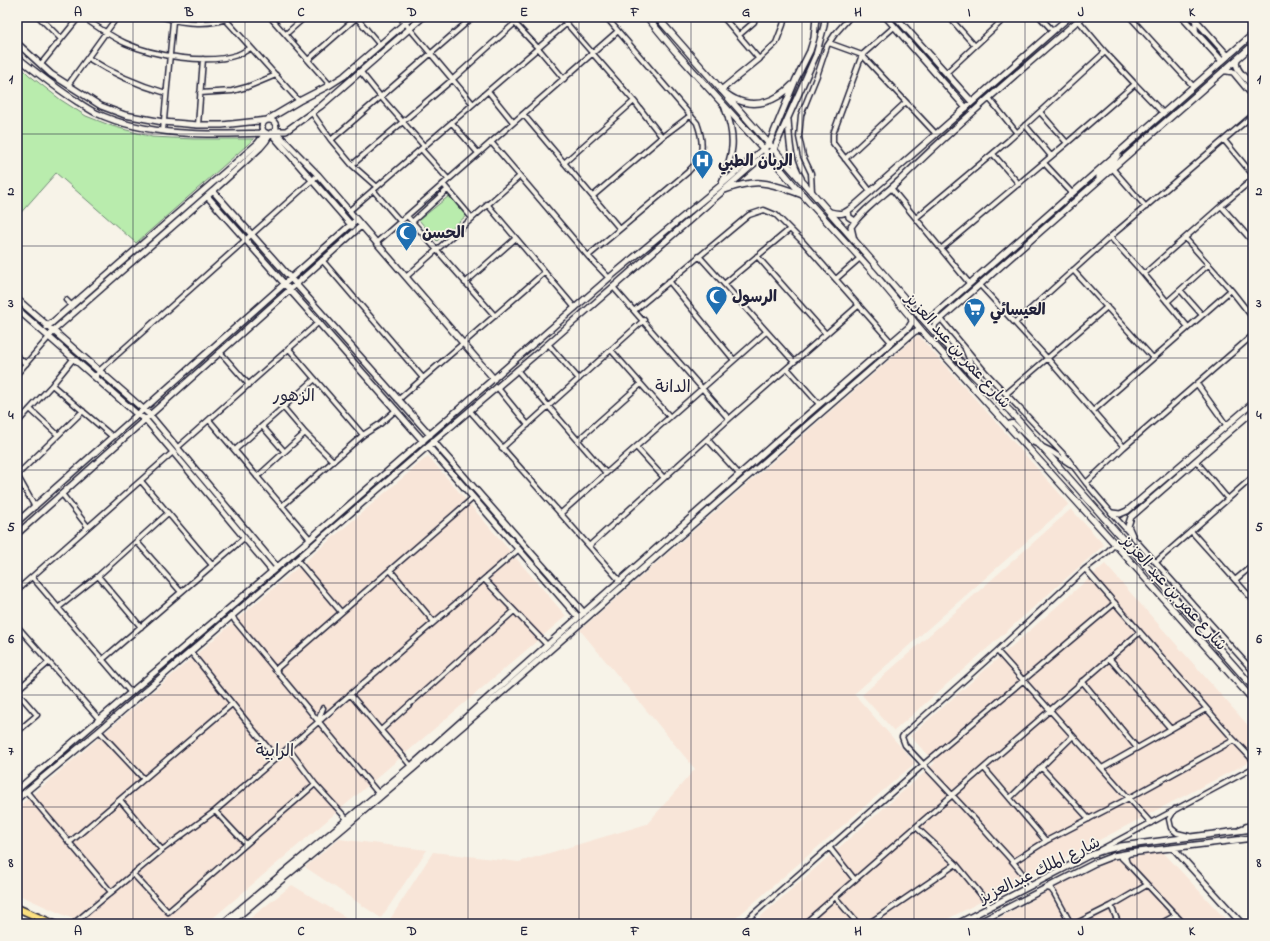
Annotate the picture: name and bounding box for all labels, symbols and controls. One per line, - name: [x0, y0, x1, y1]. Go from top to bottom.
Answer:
- text: A: [74, 3, 82, 22]
- text: B: [184, 3, 194, 22]
- text: C: [297, 3, 305, 22]
- text: D: [406, 3, 417, 22]
- text: E: [520, 3, 528, 22]
- text: F: [630, 3, 640, 22]
- text: G: [742, 3, 750, 22]
- text: H: [854, 3, 862, 22]
- text: I: [967, 3, 971, 22]
- text: J: [1078, 3, 1084, 22]
- text: K: [1189, 3, 1196, 22]
- text: 1: [9, 70, 14, 89]
- text: 1: [1257, 70, 1262, 89]
- hospital icon: الربان الطبي: [689, 147, 715, 180]
- place label: الربان الطبي: [718, 150, 793, 175]
- text: 2: [7, 182, 15, 201]
- text: 2: [1255, 182, 1263, 201]
- mosque icon: الحسن: [393, 219, 419, 252]
- place label: الحسن: [422, 222, 465, 246]
- mosque icon: الرسول: [704, 283, 730, 316]
- place label: الرسول: [732, 286, 777, 310]
- street label: شارع عمر بن عبد العزيز: [898, 287, 1016, 415]
- text: 3: [7, 294, 14, 313]
- text: 3: [1255, 294, 1262, 313]
- supermarket icon: العيسائي: [962, 296, 988, 329]
- place label: العيسائي: [990, 299, 1046, 324]
- district label: الدانة: [655, 375, 691, 400]
- district label: الزهور: [272, 384, 315, 409]
- text: 4: [7, 406, 14, 425]
- text: 4: [1255, 406, 1262, 425]
- text: 5: [7, 518, 15, 537]
- text: 5: [1255, 518, 1263, 537]
- street label: شارع عمر بن عبد العزيز: [1114, 529, 1232, 657]
- text: 6: [7, 630, 14, 649]
- text: 6: [1255, 630, 1262, 649]
- district label: الرابية: [256, 739, 294, 764]
- text: 7: [8, 742, 14, 761]
- text: 7: [1256, 742, 1262, 761]
- street label: شارع الملك عبدالعزيز: [973, 831, 1105, 911]
- text: 8: [8, 854, 14, 873]
- text: 8: [1256, 854, 1262, 873]
- text: A: [74, 922, 82, 941]
- text: B: [184, 922, 194, 941]
- text: C: [297, 922, 305, 941]
- text: D: [406, 922, 417, 941]
- text: E: [520, 922, 528, 941]
- text: F: [630, 922, 640, 941]
- text: G: [742, 922, 750, 941]
- text: H: [854, 922, 862, 941]
- text: I: [967, 922, 971, 941]
- text: J: [1078, 922, 1084, 941]
- text: K: [1189, 922, 1196, 941]

